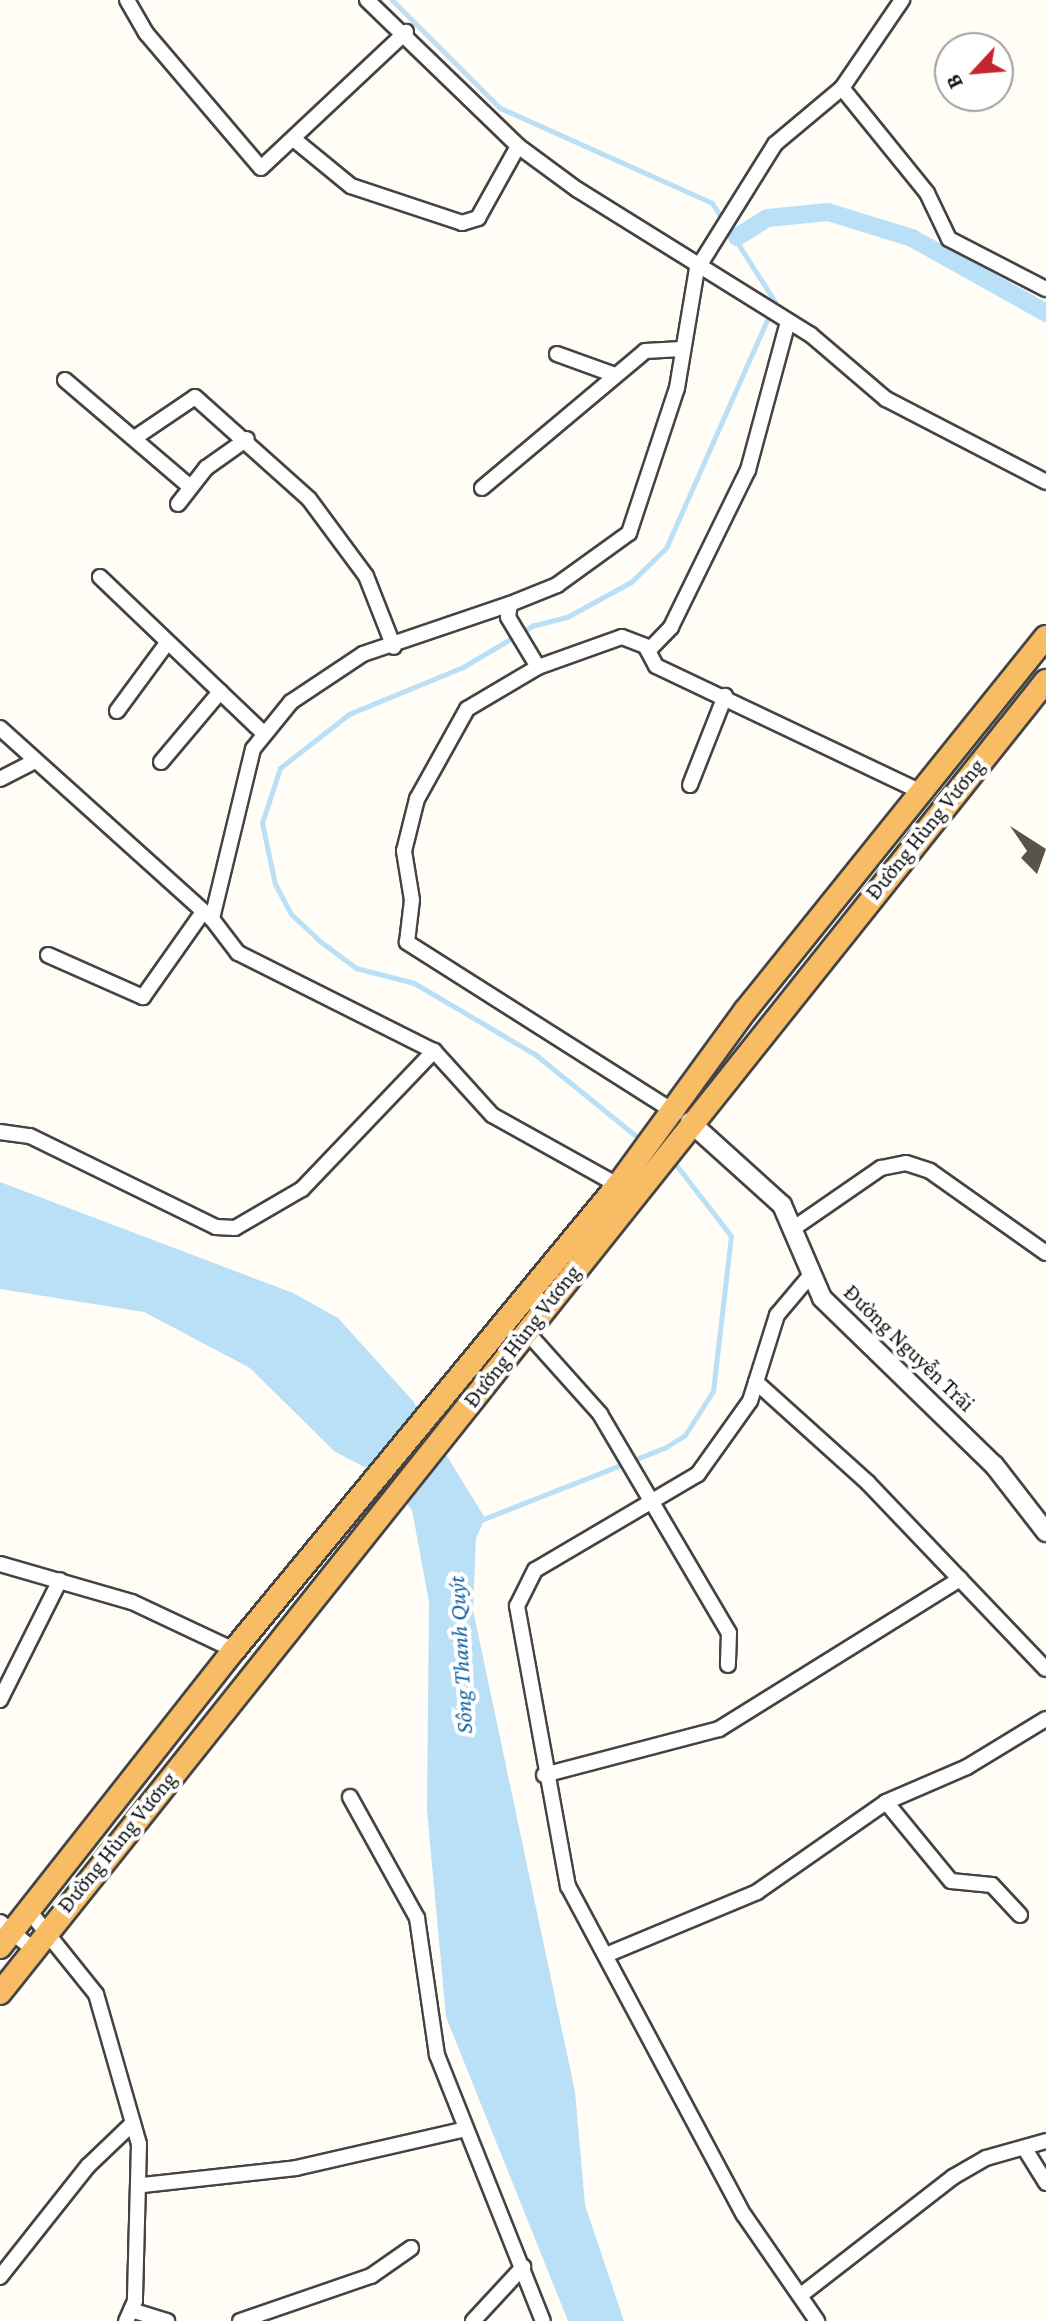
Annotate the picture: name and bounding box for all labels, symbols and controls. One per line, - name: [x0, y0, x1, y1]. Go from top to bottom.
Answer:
- north arrow: [934, 32, 1014, 112]
- text: B: [940, 71, 968, 93]
- street label: Đường Hùng Vương: [860, 753, 990, 905]
- street label: Đường Hùng Vương: [458, 1259, 586, 1413]
- street label: Đường Nguyễn Trãi: [838, 1279, 980, 1417]
- water label: Sông Thanh Quýt: [441, 1575, 479, 1735]
- street label: Đường Hùng Vương: [52, 1766, 182, 1918]

